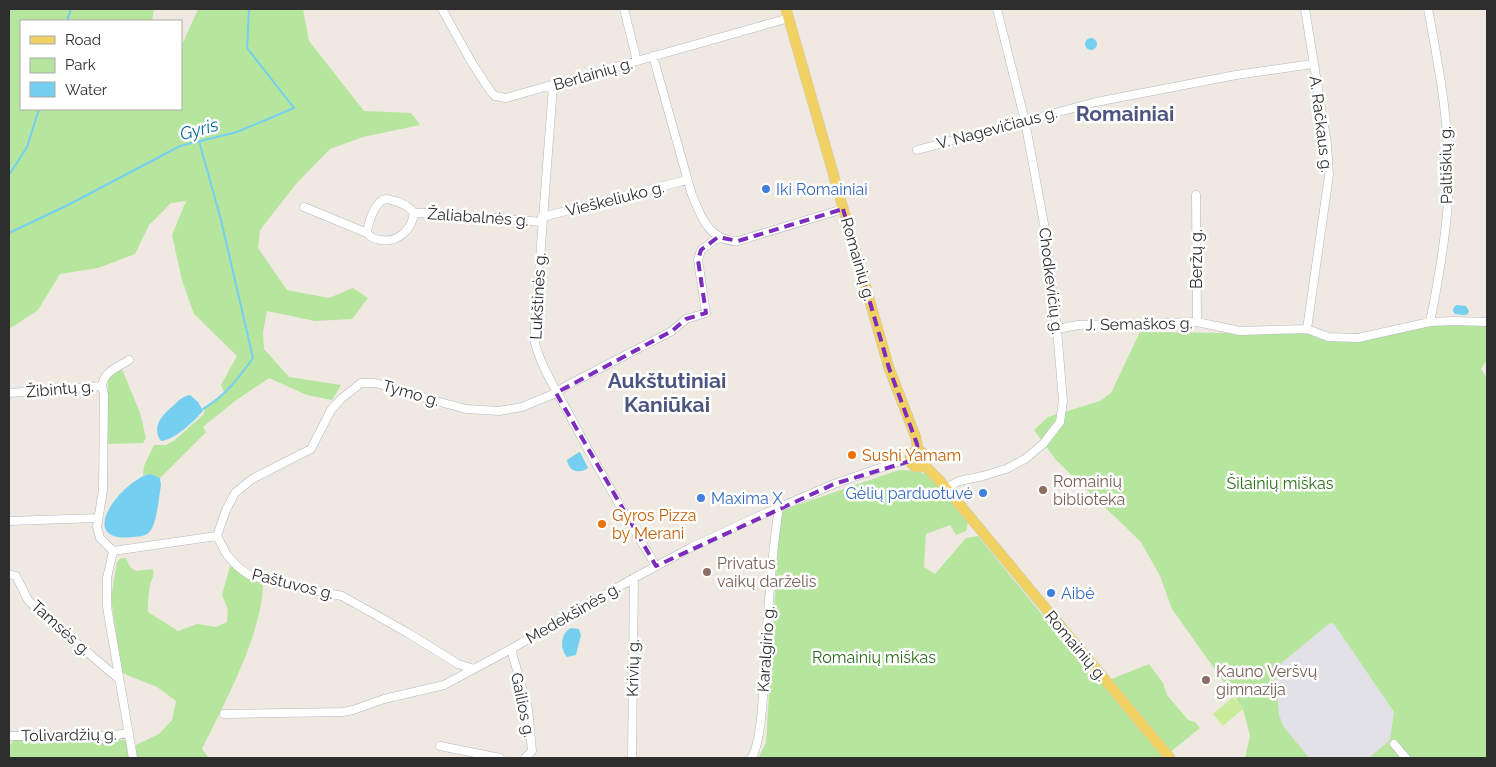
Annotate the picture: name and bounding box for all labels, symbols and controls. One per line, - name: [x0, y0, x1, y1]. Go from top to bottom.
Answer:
- legend: [20, 20, 182, 110]
- text: Road: [65, 31, 101, 49]
- street label: Berlainių g.: [551, 54, 635, 94]
- text: Park: [65, 56, 96, 74]
- street label: A. Račkaus g.: [1306, 75, 1336, 173]
- text: Water: [65, 81, 108, 99]
- district label: Romainiai: [1076, 101, 1174, 126]
- street label: V. Nagevičiaus g.: [935, 103, 1059, 153]
- water label: Gyris: [177, 114, 221, 144]
- street label: Paltiškių g.: [1436, 126, 1456, 204]
- street label: Vieškeliuko g.: [564, 178, 666, 220]
- place label: Iki Romainiai: [776, 180, 868, 199]
- marker: Iki Romainiai: [760, 183, 772, 195]
- street label: Žaliabalnės g.: [427, 203, 529, 230]
- street label: Romainių g.: [837, 215, 879, 303]
- street label: Chodkevičių g.: [1035, 226, 1067, 336]
- street label: Beržų g.: [1187, 229, 1206, 289]
- street label: Lukštinės g.: [526, 252, 550, 340]
- street label: J. Semaškos g.: [1085, 314, 1193, 334]
- district label: Aukštutiniai Kaniūkai: [608, 368, 726, 417]
- street label: Žibintų g.: [25, 376, 95, 401]
- street label: Tymo g.: [380, 376, 442, 410]
- place label: Sushi Yamam: [862, 446, 961, 465]
- marker: Sushi Yamam: [846, 449, 858, 461]
- place label: Romainių biblioteka: [1053, 472, 1125, 509]
- park label: Šilainių miškas: [1227, 473, 1334, 493]
- place label: Gėlių parduotuvė: [845, 484, 973, 503]
- marker: Romainių biblioteka: [1037, 484, 1049, 496]
- marker: Gėlių parduotuvė: [977, 487, 989, 499]
- place label: Maxima X: [711, 489, 784, 508]
- marker: Maxima X: [695, 492, 707, 504]
- place label: Gyros Pizza by Merani: [612, 506, 697, 543]
- marker: Gyros Pizza by Merani: [596, 518, 608, 530]
- place label: Privatus vaikų darželis: [717, 554, 817, 591]
- street label: Paštuvos g.: [250, 565, 336, 603]
- marker: Privatus vaikų darželis: [701, 566, 713, 578]
- street label: Medekšinės g.: [522, 578, 624, 648]
- place label: Aibė: [1061, 584, 1095, 603]
- marker: Aibė: [1045, 587, 1057, 599]
- street label: Tamsės g.: [27, 596, 95, 660]
- street label: Karalgirio g.: [754, 605, 778, 693]
- street label: Romainių g.: [1041, 607, 1111, 685]
- street label: Krivių g.: [623, 639, 643, 697]
- park label: Romainių miškas: [812, 648, 936, 667]
- place label: Kauno Veršvų gimnazija: [1216, 662, 1317, 699]
- street label: Gailios g.: [507, 671, 539, 739]
- marker: Kauno Veršvų gimnazija: [1200, 674, 1212, 686]
- street label: Tolivardžių g.: [21, 725, 117, 745]

